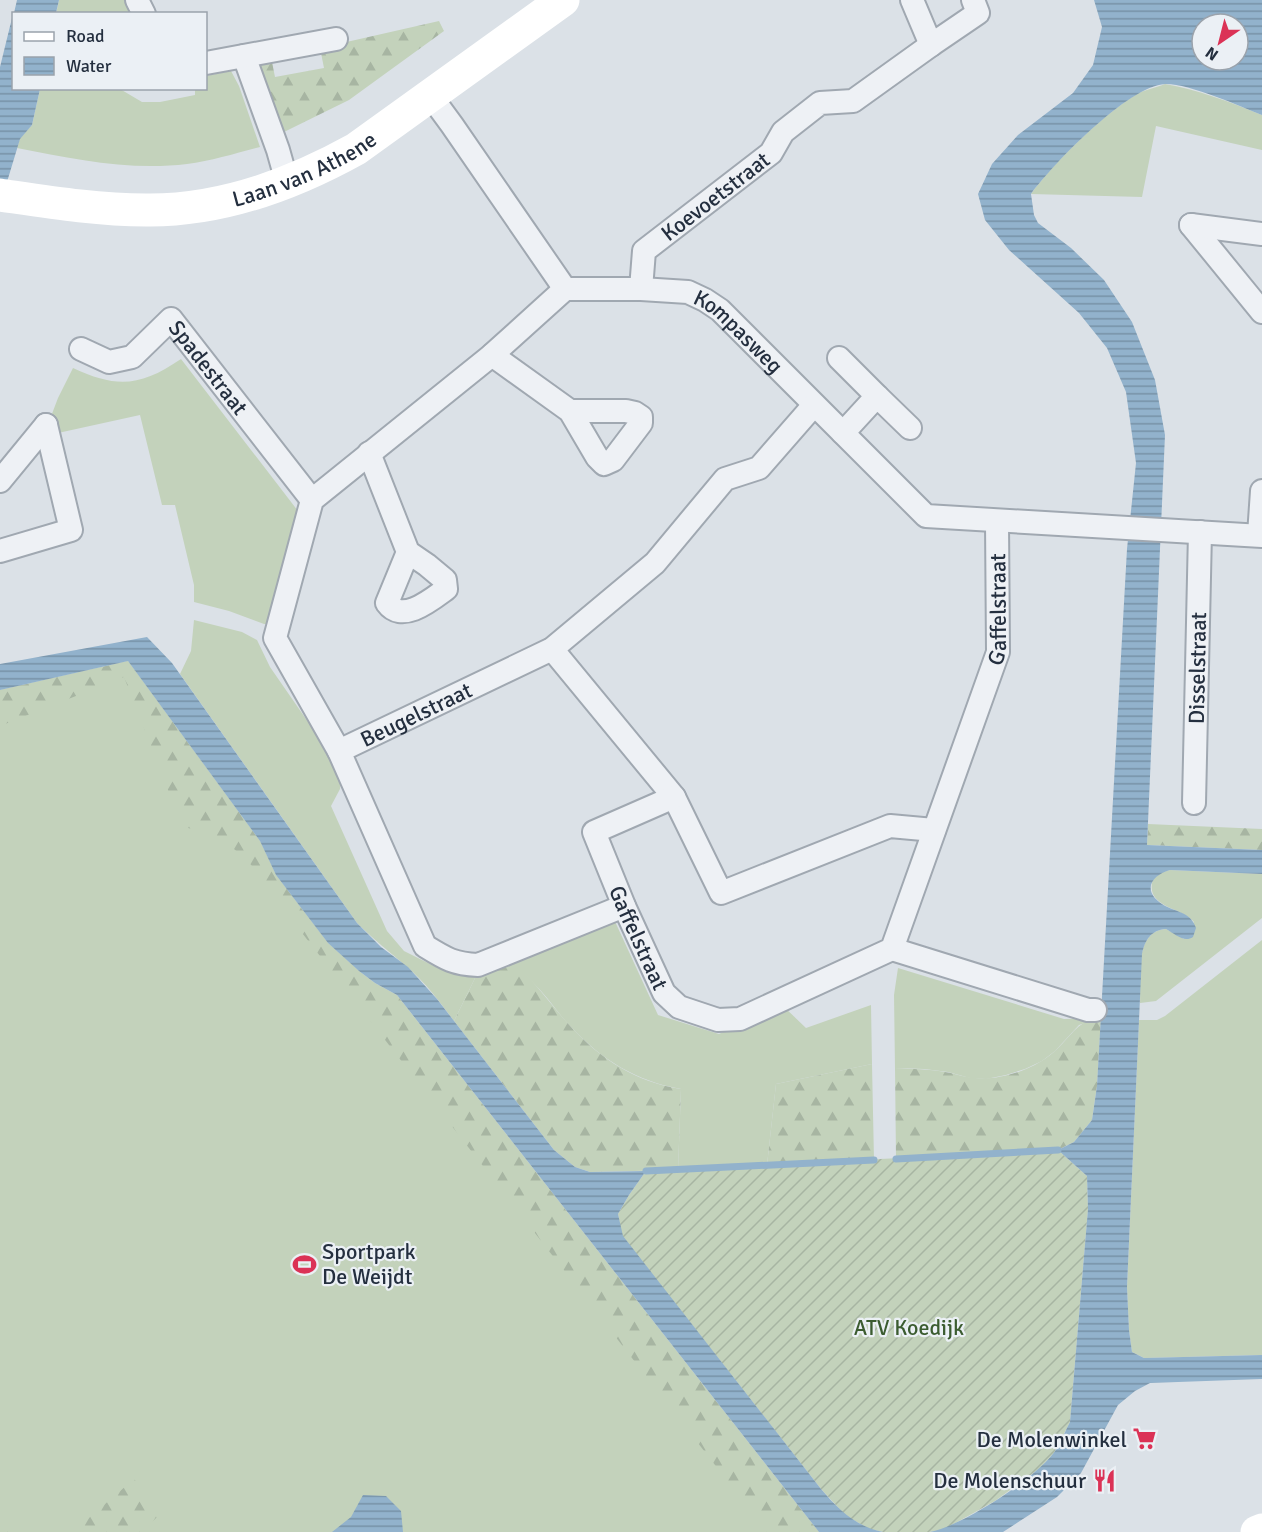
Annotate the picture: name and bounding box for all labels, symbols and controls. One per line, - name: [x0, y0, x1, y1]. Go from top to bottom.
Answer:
- legend: [12, 12, 207, 90]
- north arrow: [1190, 12, 1250, 72]
- text: Road: [66, 25, 105, 47]
- text: N: [1202, 42, 1222, 65]
- text: Water: [66, 55, 112, 77]
- street label: Laan van Athene: [229, 126, 382, 213]
- street label: Koevoetstraat: [656, 146, 775, 247]
- street label: Kompasweg: [690, 284, 789, 379]
- street label: Spadestraat: [163, 315, 254, 421]
- street label: Gaffelstraat: [981, 553, 1012, 669]
- street label: Disselstraat: [1183, 611, 1212, 724]
- street label: Beugelstraat: [356, 676, 477, 753]
- street label: Gaffelstraat: [603, 882, 674, 995]
- place label: Sportpark De Weijdt: [322, 1238, 416, 1290]
- sports icon: Sportpark De Weijdt: [291, 1251, 317, 1277]
- park label: ATV Koedijk: [854, 1314, 964, 1341]
- place label: De Molenwinkel: [977, 1426, 1127, 1453]
- supermarket icon: De Molenwinkel: [1132, 1426, 1158, 1452]
- place label: De Molenschuur: [933, 1467, 1086, 1494]
- restaurant icon: De Molenschuur: [1091, 1467, 1117, 1493]

